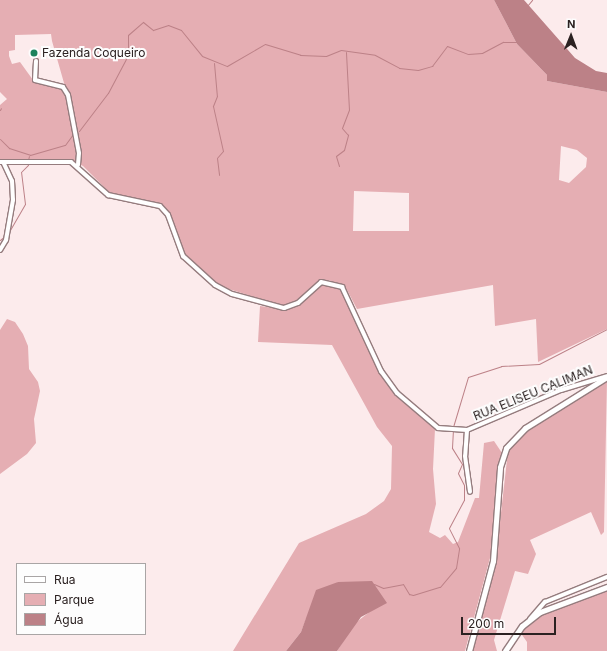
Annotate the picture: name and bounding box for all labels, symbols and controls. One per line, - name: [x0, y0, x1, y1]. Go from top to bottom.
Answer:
- north arrow: [551, 16, 591, 56]
- text: N: [567, 17, 576, 31]
- place label: Fazenda Coqueiro: [42, 46, 145, 60]
- marker: Fazenda Coqueiro: [29, 48, 39, 58]
- street label: RUA ELISEU CALIMAN: [471, 362, 595, 424]
- legend: [16, 563, 146, 635]
- text: Rua: [54, 572, 76, 587]
- text: Parque: [54, 592, 94, 607]
- scale bar: [463, 609, 558, 635]
- text: Água: [54, 612, 83, 627]
- text: 200 m: [468, 616, 504, 631]

